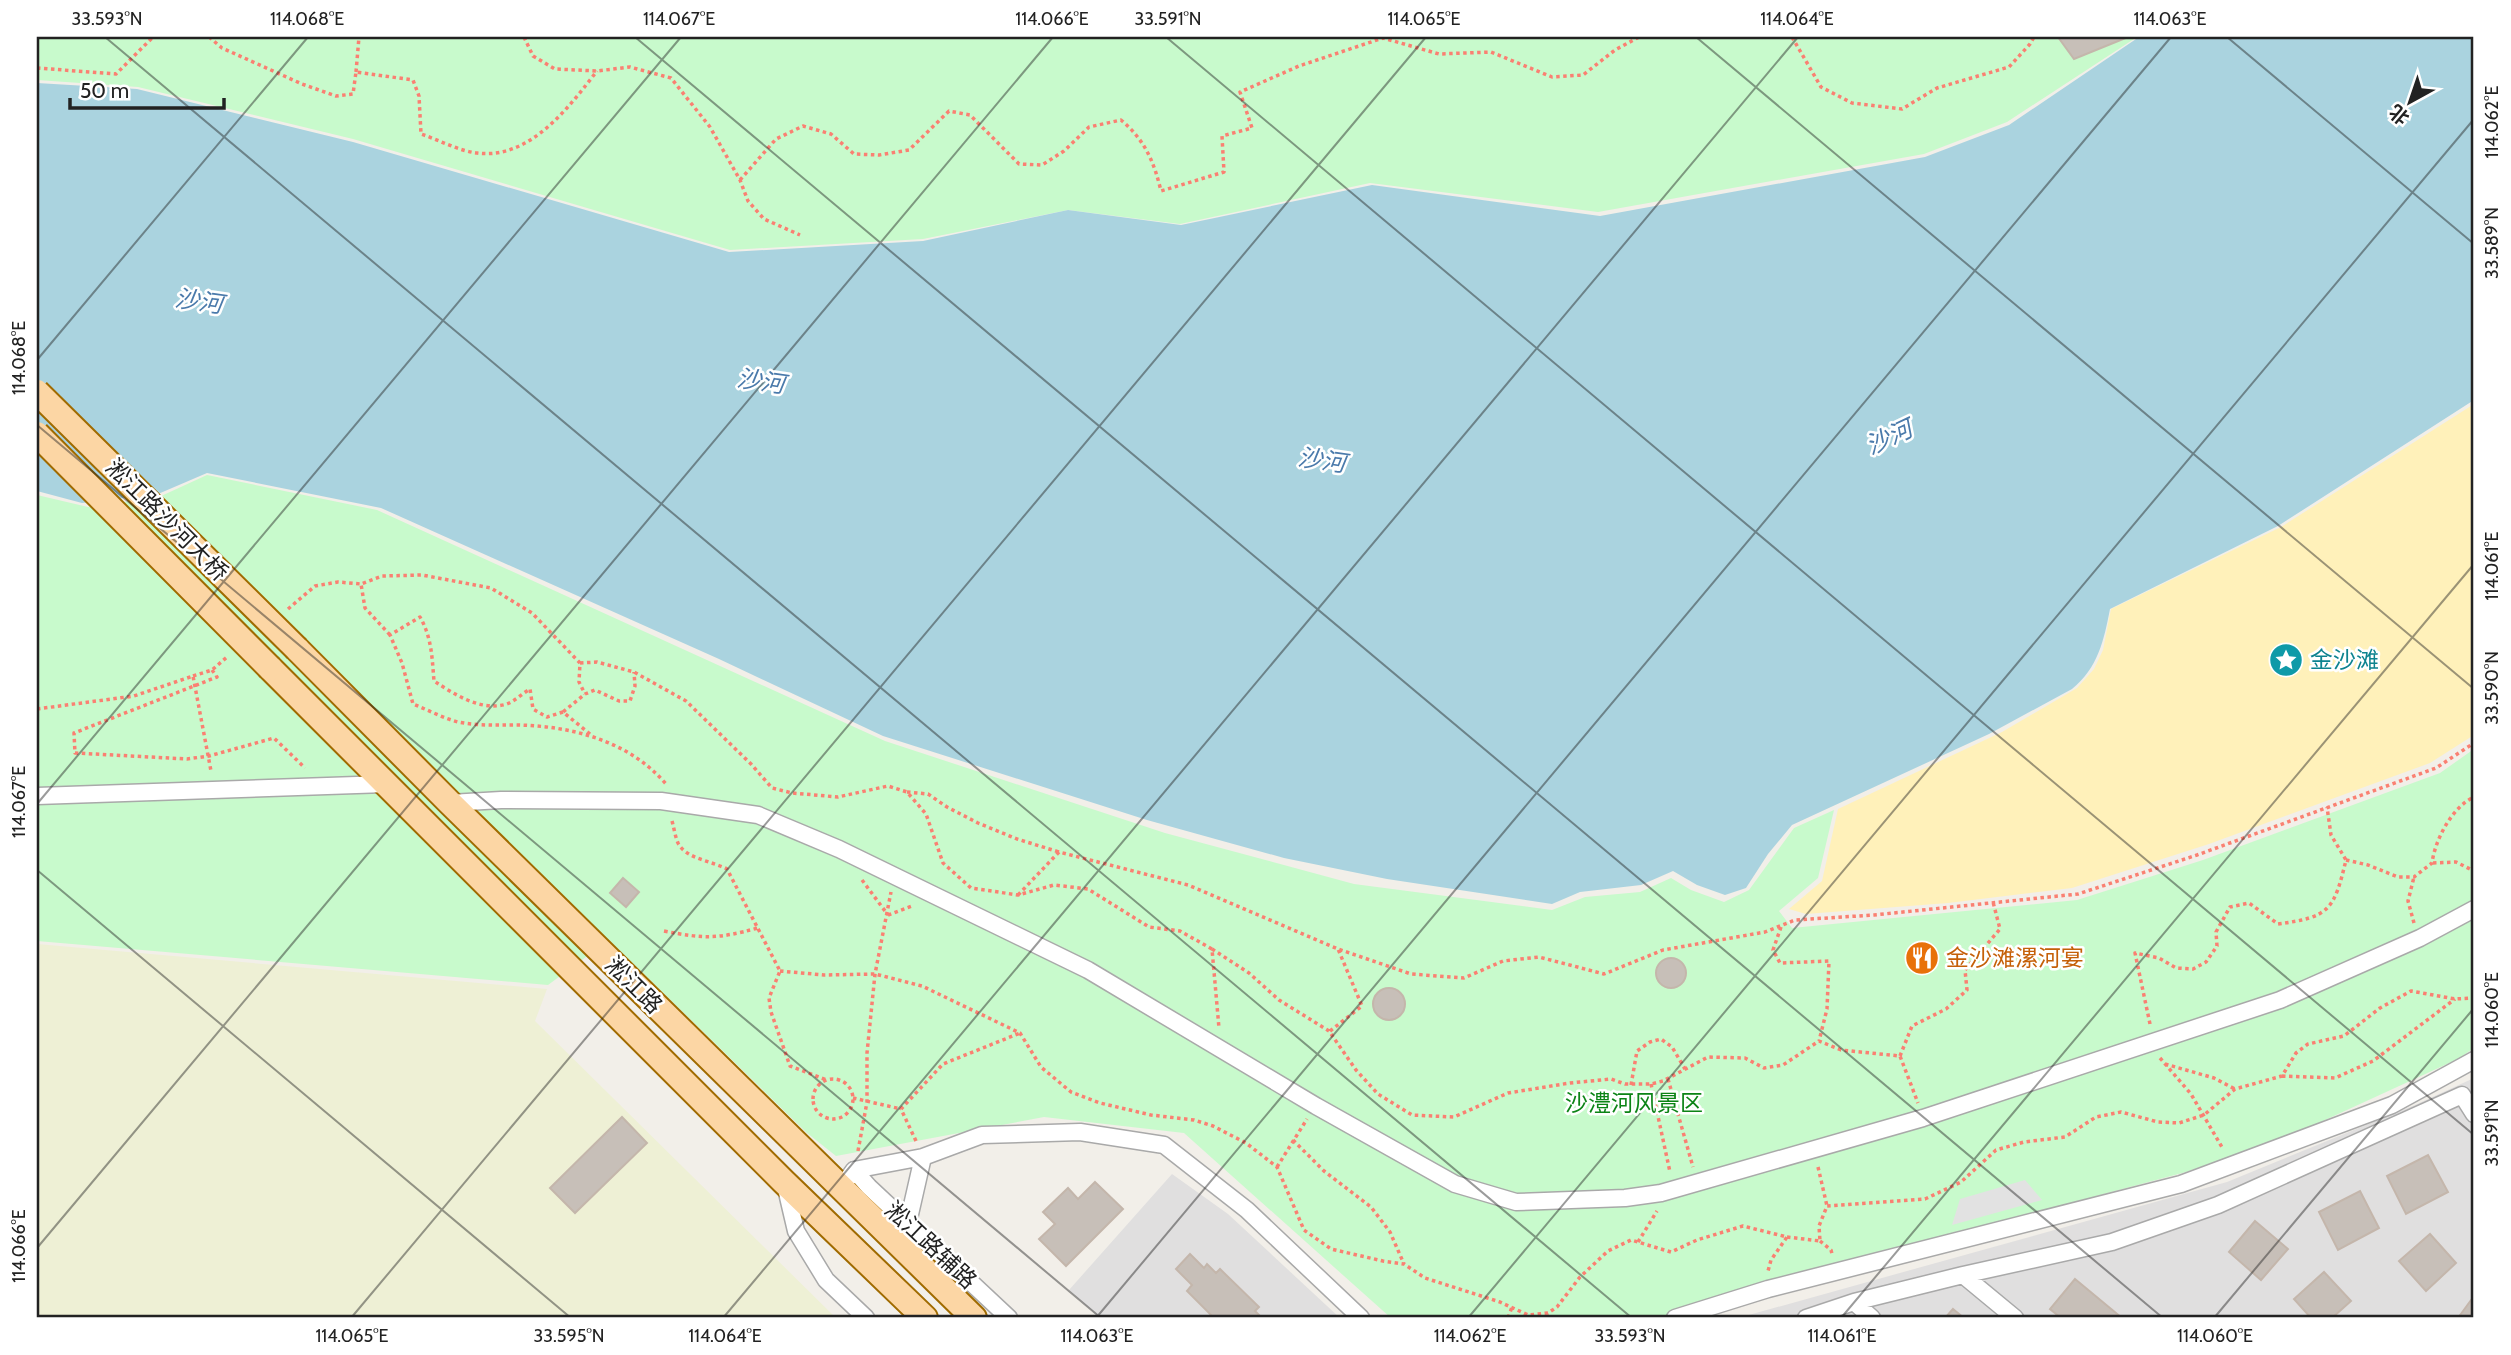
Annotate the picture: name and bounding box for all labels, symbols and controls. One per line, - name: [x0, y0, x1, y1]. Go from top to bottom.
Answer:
- text: 33.593°N: [72, 8, 142, 30]
- text: 114.068°E: [270, 8, 344, 30]
- text: 114.067°E: [643, 8, 715, 30]
- text: 114.066°E: [1015, 8, 1089, 30]
- text: 33.591°N: [1135, 8, 1201, 30]
- text: 114.065°E: [1387, 8, 1461, 30]
- text: 114.064°E: [1760, 8, 1834, 30]
- text: 114.063°E: [2133, 8, 2207, 30]
- scale bar: [70, 66, 224, 110]
- north arrow: [2374, 66, 2444, 136]
- text: 50 m: [80, 78, 129, 103]
- text: 114.062°E: [2481, 86, 2503, 158]
- text: 北: [2385, 100, 2414, 130]
- text: 33.589°N: [2481, 207, 2503, 279]
- water label: 沙河: [173, 283, 229, 319]
- text: 114.068°E: [8, 321, 30, 395]
- water label: 沙河: [735, 363, 791, 399]
- water label: 沙河: [1861, 412, 1921, 460]
- water label: 沙河: [1296, 442, 1352, 478]
- street label: 淞江路沙河大桥: [100, 453, 234, 587]
- text: 114.061°E: [2481, 531, 2503, 601]
- place icon: 金沙滩: [2267, 641, 2305, 679]
- place label: 金沙滩: [2310, 646, 2379, 674]
- text: 33.590°N: [2481, 651, 2503, 725]
- text: 114.067°E: [8, 766, 30, 838]
- restaurant icon: 金沙滩漯河宴: [1903, 939, 1941, 977]
- place label: 金沙滩漯河宴: [1946, 944, 2084, 972]
- street label: 淞江路: [600, 951, 668, 1019]
- text: 114.060°E: [2481, 972, 2503, 1048]
- park label: 沙澧河风景区: [1565, 1089, 1703, 1117]
- text: 33.591°N: [2481, 1100, 2503, 1166]
- street label: 淞江路辅路: [879, 1196, 983, 1294]
- text: 114.066°E: [8, 1209, 30, 1283]
- text: 114.065°E: [315, 1325, 389, 1347]
- text: 33.595°N: [534, 1325, 604, 1347]
- text: 114.064°E: [688, 1325, 762, 1347]
- text: 114.063°E: [1060, 1325, 1134, 1347]
- text: 114.062°E: [1434, 1325, 1506, 1347]
- text: 33.593°N: [1595, 1325, 1665, 1347]
- text: 114.061°E: [1807, 1325, 1877, 1347]
- text: 114.060°E: [2177, 1325, 2253, 1347]

